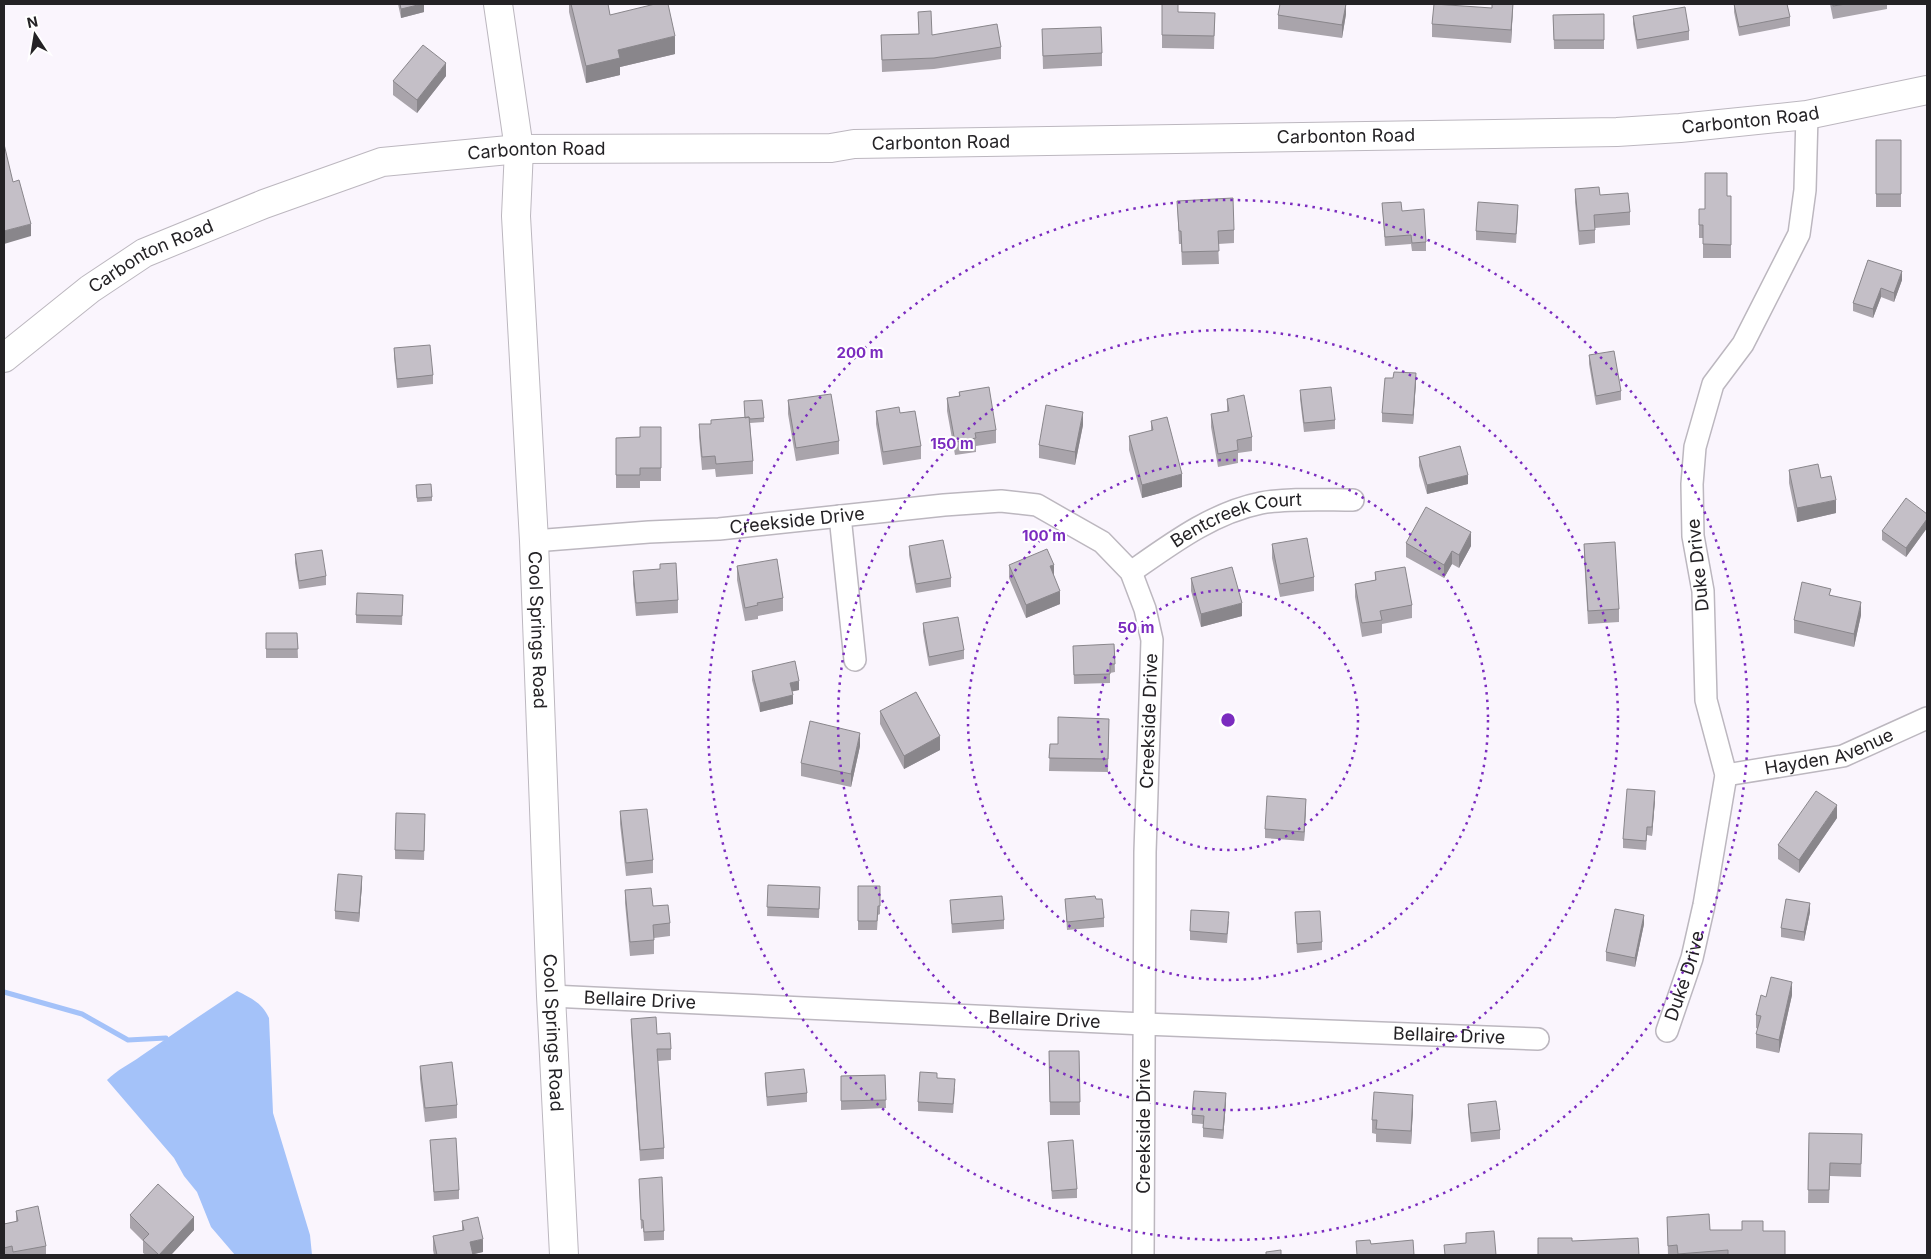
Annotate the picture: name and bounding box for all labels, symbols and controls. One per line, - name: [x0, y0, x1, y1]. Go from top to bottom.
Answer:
- north arrow: [10, 10, 60, 60]
- text: N: [25, 12, 39, 31]
- street label: Carbonton Road: [1680, 102, 1821, 138]
- street label: Carbonton Road: [1277, 124, 1415, 147]
- street label: Carbonton Road: [872, 131, 1010, 154]
- street label: Carbonton Road: [466, 138, 606, 164]
- street label: Carbonton Road: [84, 215, 216, 297]
- text: 200 m: [837, 343, 883, 362]
- text: 150 m: [930, 434, 974, 453]
- street label: Bentcreek Court: [1167, 489, 1302, 552]
- street label: Creekside Drive: [729, 503, 866, 538]
- street label: Duke Drive: [1682, 518, 1713, 613]
- text: 100 m: [1022, 526, 1066, 545]
- street label: Cool Springs Road: [524, 551, 551, 709]
- text: 50 m: [1118, 618, 1154, 637]
- street label: Creekside Drive: [1136, 653, 1161, 789]
- centre of rings: [1219, 711, 1237, 729]
- street label: Hayden Avenue: [1763, 724, 1897, 779]
- street label: Duke Drive: [1660, 929, 1708, 1024]
- street label: Cool Springs Road: [539, 953, 568, 1112]
- street label: Bellaire Drive: [583, 987, 696, 1013]
- street label: Bellaire Drive: [988, 1006, 1101, 1032]
- street label: Bellaire Drive: [1393, 1022, 1506, 1048]
- street label: Creekside Drive: [1133, 1058, 1154, 1194]

